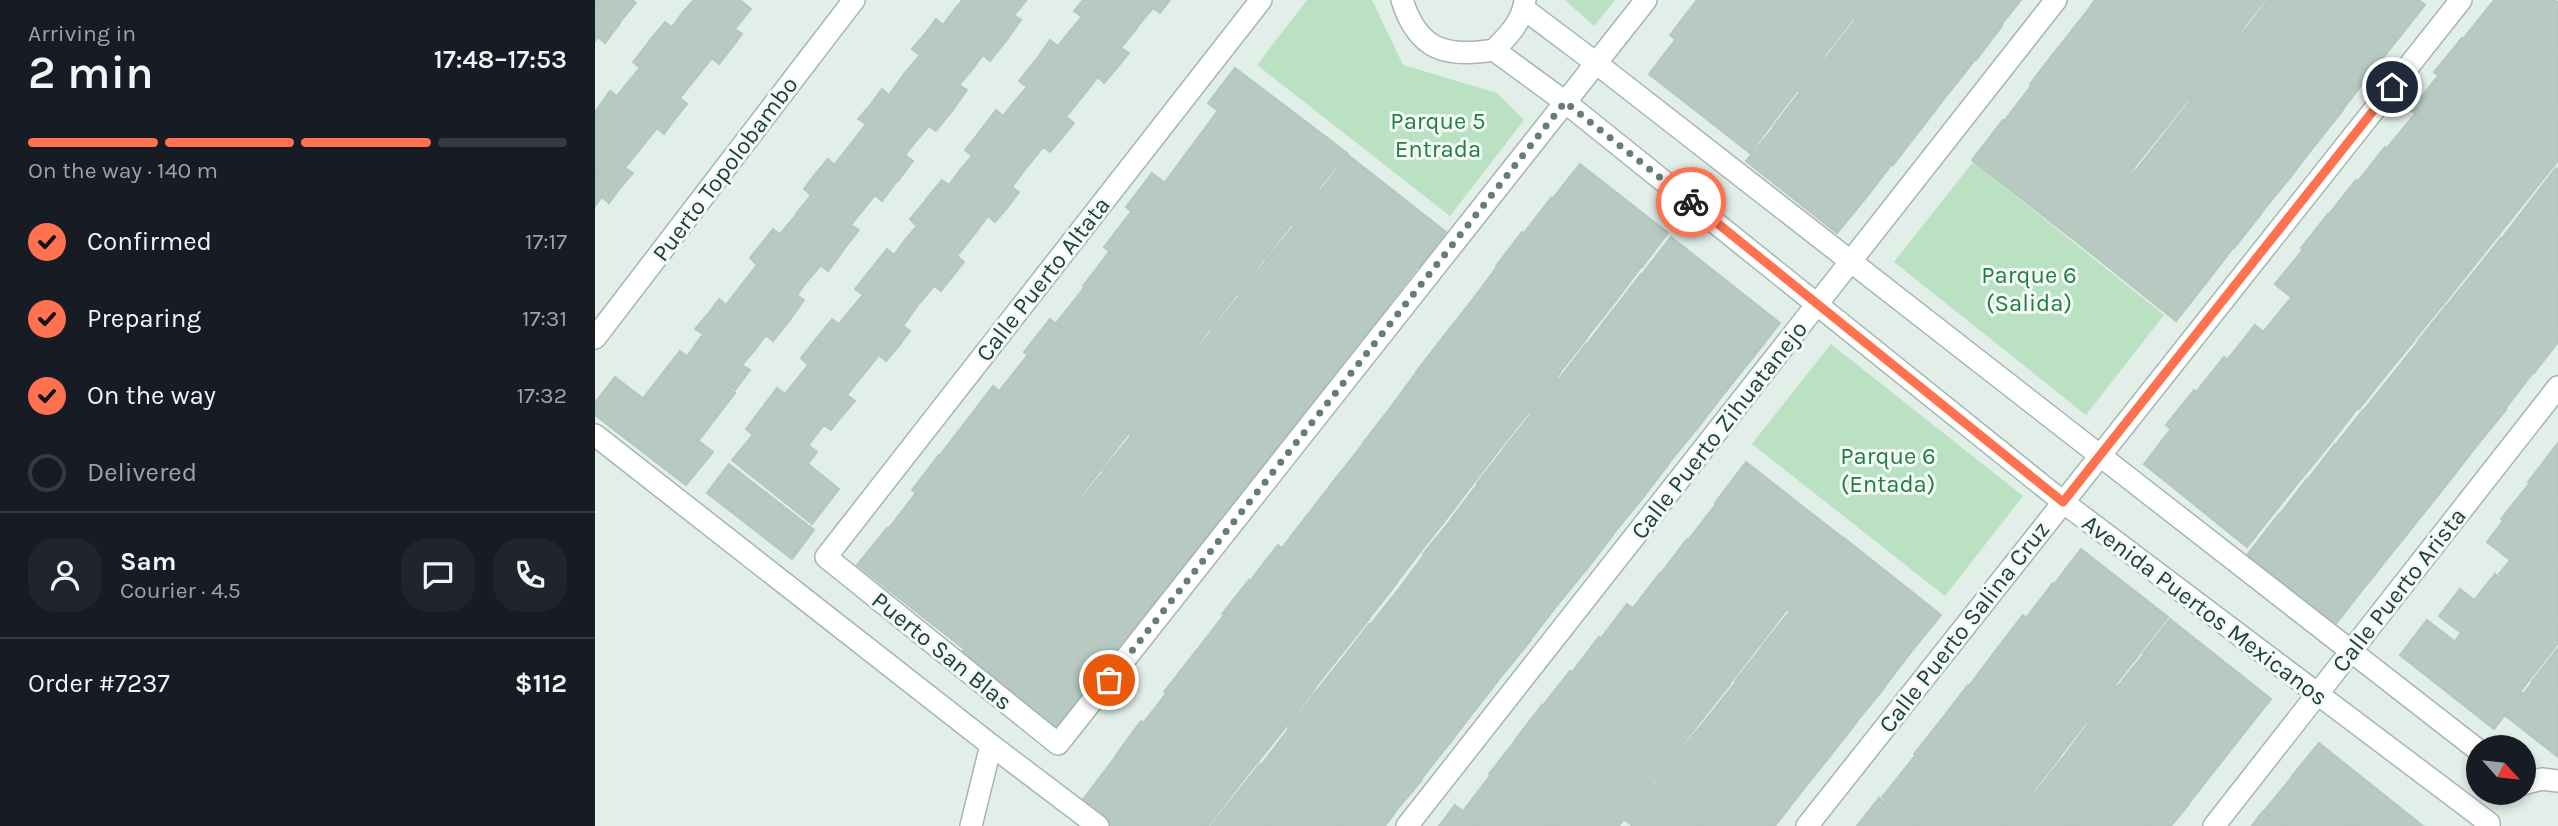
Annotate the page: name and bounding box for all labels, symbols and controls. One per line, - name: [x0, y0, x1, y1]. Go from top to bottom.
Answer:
- text: Arriving in: [28, 20, 136, 47]
- text: 17:48–17:53: [434, 44, 567, 75]
- text: 2 min: [28, 46, 154, 100]
- pin: [2362, 57, 2422, 117]
- icon: home: [2373, 68, 2411, 106]
- street label: Puerto Topolobambo: [646, 71, 804, 267]
- park label: Parque 5 Entrada: [1390, 107, 1486, 163]
- text: On the way · 140 m: [28, 157, 218, 184]
- courier: [1656, 167, 1726, 237]
- icon: bike: [1672, 183, 1710, 221]
- street label: Calle Puerto Altata: [970, 191, 1116, 367]
- icon: check: [28, 223, 66, 261]
- text: Confirmed: [87, 226, 212, 257]
- text: 17:17: [525, 228, 567, 255]
- park label: Parque 6 (Salida): [1981, 261, 2077, 317]
- icon: check: [28, 300, 66, 338]
- text: Preparing: [87, 303, 201, 334]
- text: 17:31: [522, 305, 567, 332]
- street label: Calle Puerto Zihuatanejo: [1625, 315, 1813, 545]
- icon: check: [28, 377, 66, 415]
- text: On the way: [87, 380, 216, 411]
- text: 17:32: [516, 382, 567, 409]
- park label: Parque 6 (Entada): [1840, 442, 1936, 498]
- text: Delivered: [87, 457, 197, 488]
- street label: Calle Puerto Arista: [2326, 502, 2472, 678]
- street label: Avenida Puertos Mexicanos: [2077, 509, 2333, 711]
- street label: Calle Puerto Salina Cruz: [1873, 516, 2055, 738]
- button: person: [28, 538, 102, 612]
- button: chat: [401, 538, 475, 612]
- button: phone: [493, 538, 567, 612]
- text: Sam: [120, 546, 176, 577]
- text: Courier · 4.5: [120, 577, 241, 604]
- street label: Puerto San Blas: [866, 586, 1018, 716]
- pin: [1079, 650, 1139, 710]
- icon: bag: [1090, 661, 1128, 699]
- text: Order #7237: [28, 668, 170, 699]
- text: $112: [515, 668, 567, 699]
- north arrow: [2466, 735, 2536, 805]
- map controls: [2466, 735, 2536, 805]

